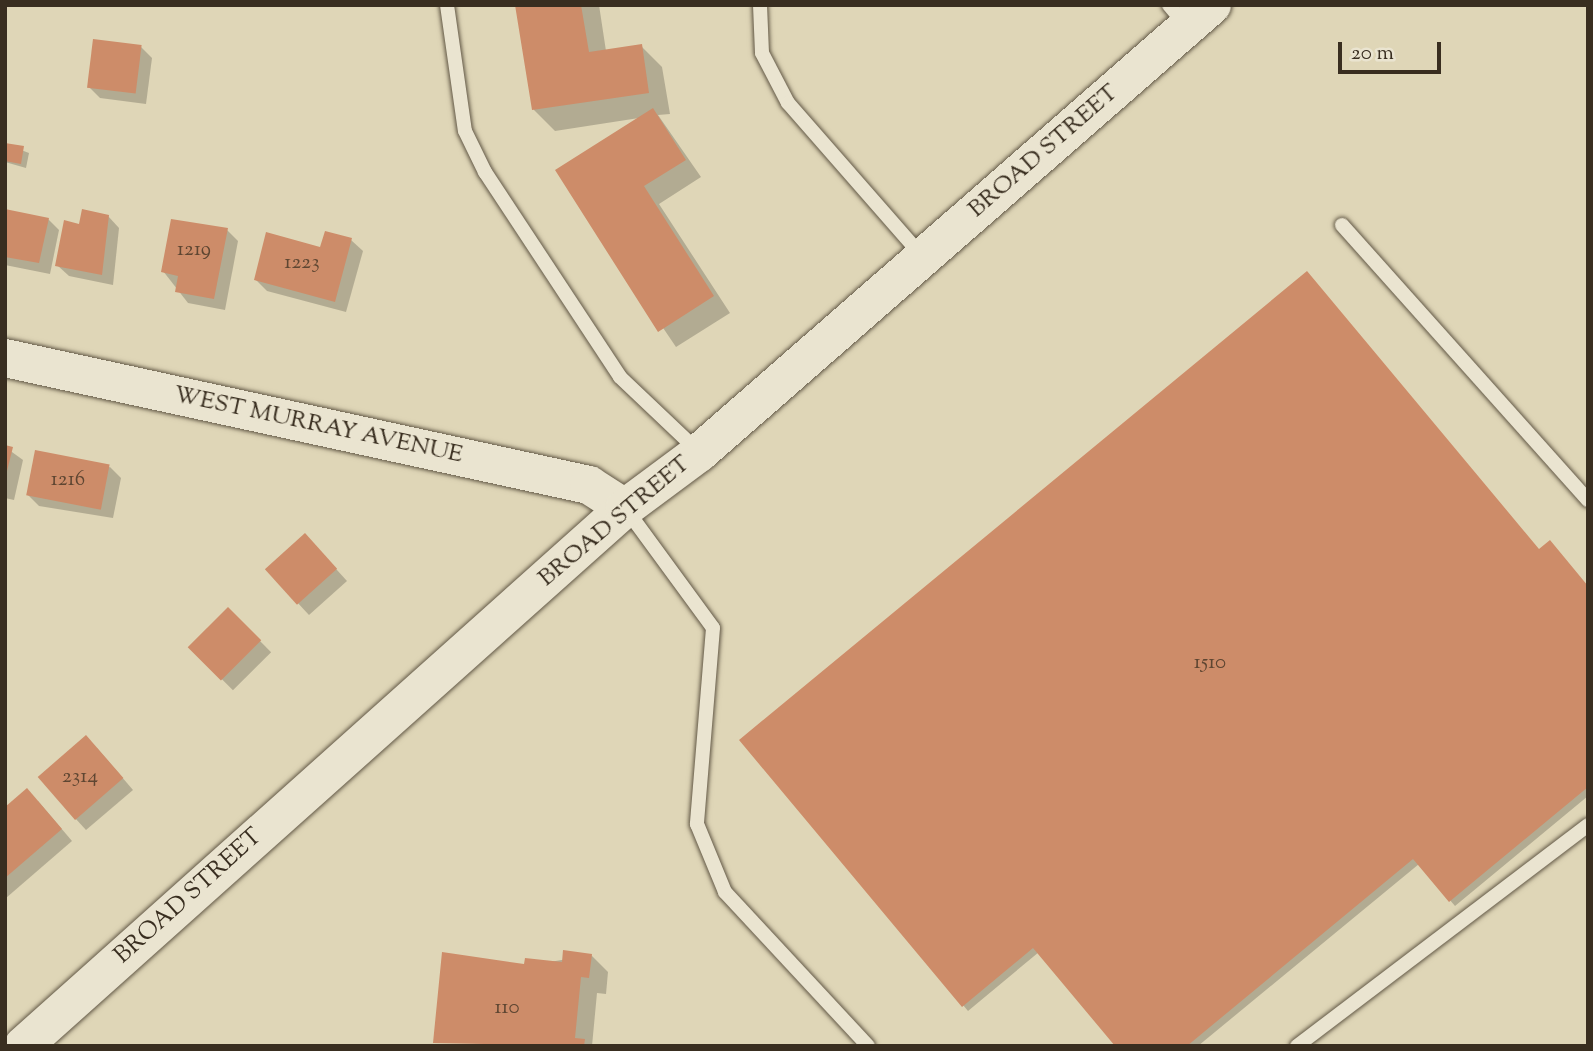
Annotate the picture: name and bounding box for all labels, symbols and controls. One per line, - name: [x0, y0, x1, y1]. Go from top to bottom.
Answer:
- scale bar: [1341, 28, 1444, 72]
- text: 20 m: [1351, 39, 1394, 69]
- street label: BROAD STREET: [963, 79, 1125, 225]
- house number: 1219: [177, 237, 211, 263]
- house number: 1223: [284, 250, 320, 276]
- street label: WEST MURRAY AVENUE: [171, 381, 465, 471]
- street label: BROAD STREET: [533, 450, 697, 594]
- house number: 1216: [51, 467, 85, 493]
- house number: 1510: [1194, 650, 1226, 676]
- house number: 2314: [62, 764, 98, 790]
- street label: BROAD STREET: [109, 823, 269, 971]
- house number: 110: [494, 995, 520, 1021]

